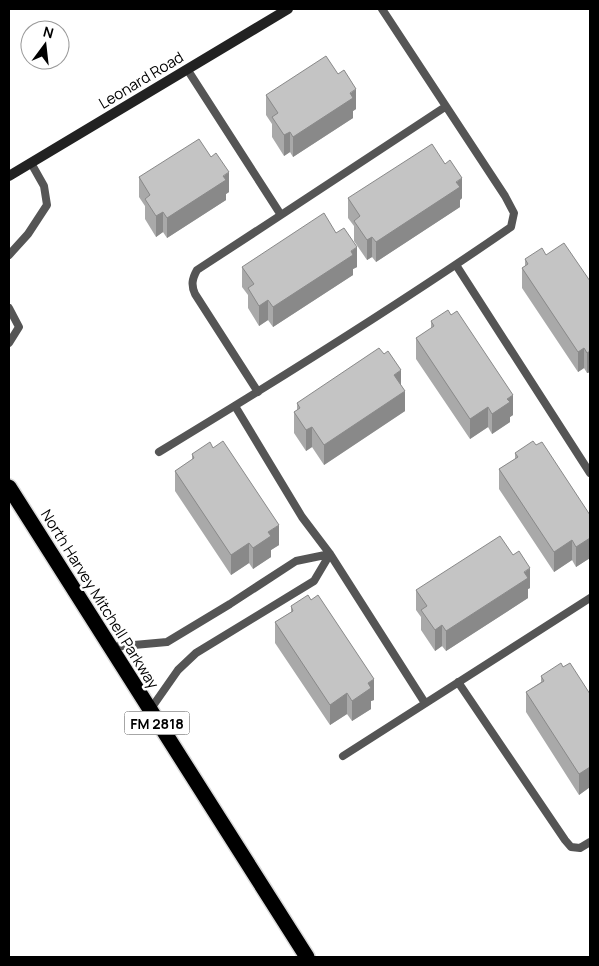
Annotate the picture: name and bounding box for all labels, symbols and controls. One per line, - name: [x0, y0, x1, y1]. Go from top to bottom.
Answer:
- north arrow: [20, 20, 70, 70]
- text: N: [41, 21, 56, 42]
- street label: Leonard Road: [95, 46, 187, 114]
- street label: North Harvey Mitchell Parkway: [36, 505, 164, 693]
- road number: FM 2818: [124, 711, 190, 734]

